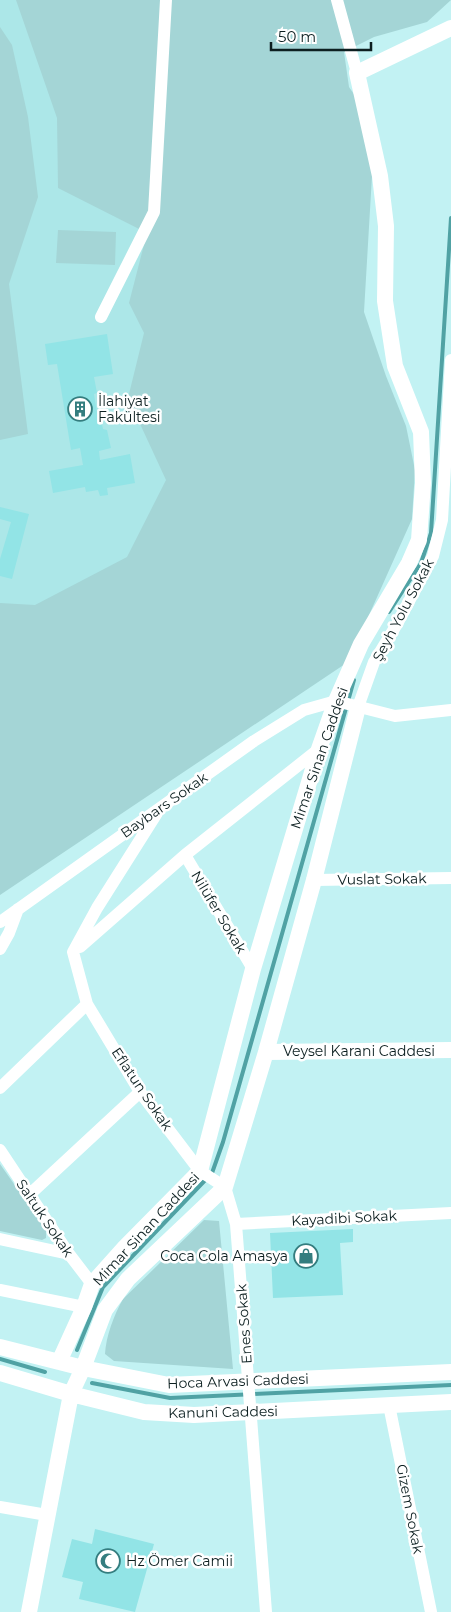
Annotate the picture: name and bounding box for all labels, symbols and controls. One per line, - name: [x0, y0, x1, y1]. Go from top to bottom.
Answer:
- scale bar: [271, 20, 371, 52]
- text: 50 m: [278, 27, 316, 46]
- place label: İlahiyat Fakültesi: [98, 392, 161, 426]
- building icon: İlahiyat Fakültesi: [67, 396, 93, 422]
- street label: Şeyh Yolu Sokak: [368, 555, 438, 664]
- street label: Mimar Sinan Caddesi: [286, 685, 352, 831]
- street label: Baybars Sokak: [117, 768, 212, 842]
- street label: Nilüfer Sokak: [187, 868, 251, 957]
- street label: Vuslat Sokak: [337, 869, 427, 889]
- street label: Veysel Karani Caddesi: [283, 1042, 435, 1060]
- street label: Eflatun Sokak: [108, 1044, 177, 1135]
- street label: Mimar Sinan Caddesi: [89, 1168, 203, 1290]
- street label: Saltuk Sokak: [12, 1176, 78, 1261]
- street label: Kayadibi Sokak: [291, 1206, 398, 1230]
- shop icon: Coca Cola Amasya: [293, 1243, 319, 1269]
- place label: Coca Cola Amasya: [160, 1247, 288, 1265]
- street label: Enes Sokak: [232, 1283, 256, 1365]
- street label: Hoca Arvasi Caddesi: [167, 1370, 309, 1392]
- street label: Kanuni Caddesi: [168, 1402, 278, 1422]
- street label: Gizem Sokak: [392, 1463, 428, 1556]
- mosque icon: Hz Ömer Camii: [95, 1548, 121, 1574]
- place label: Hz Ömer Camii: [126, 1552, 233, 1570]

